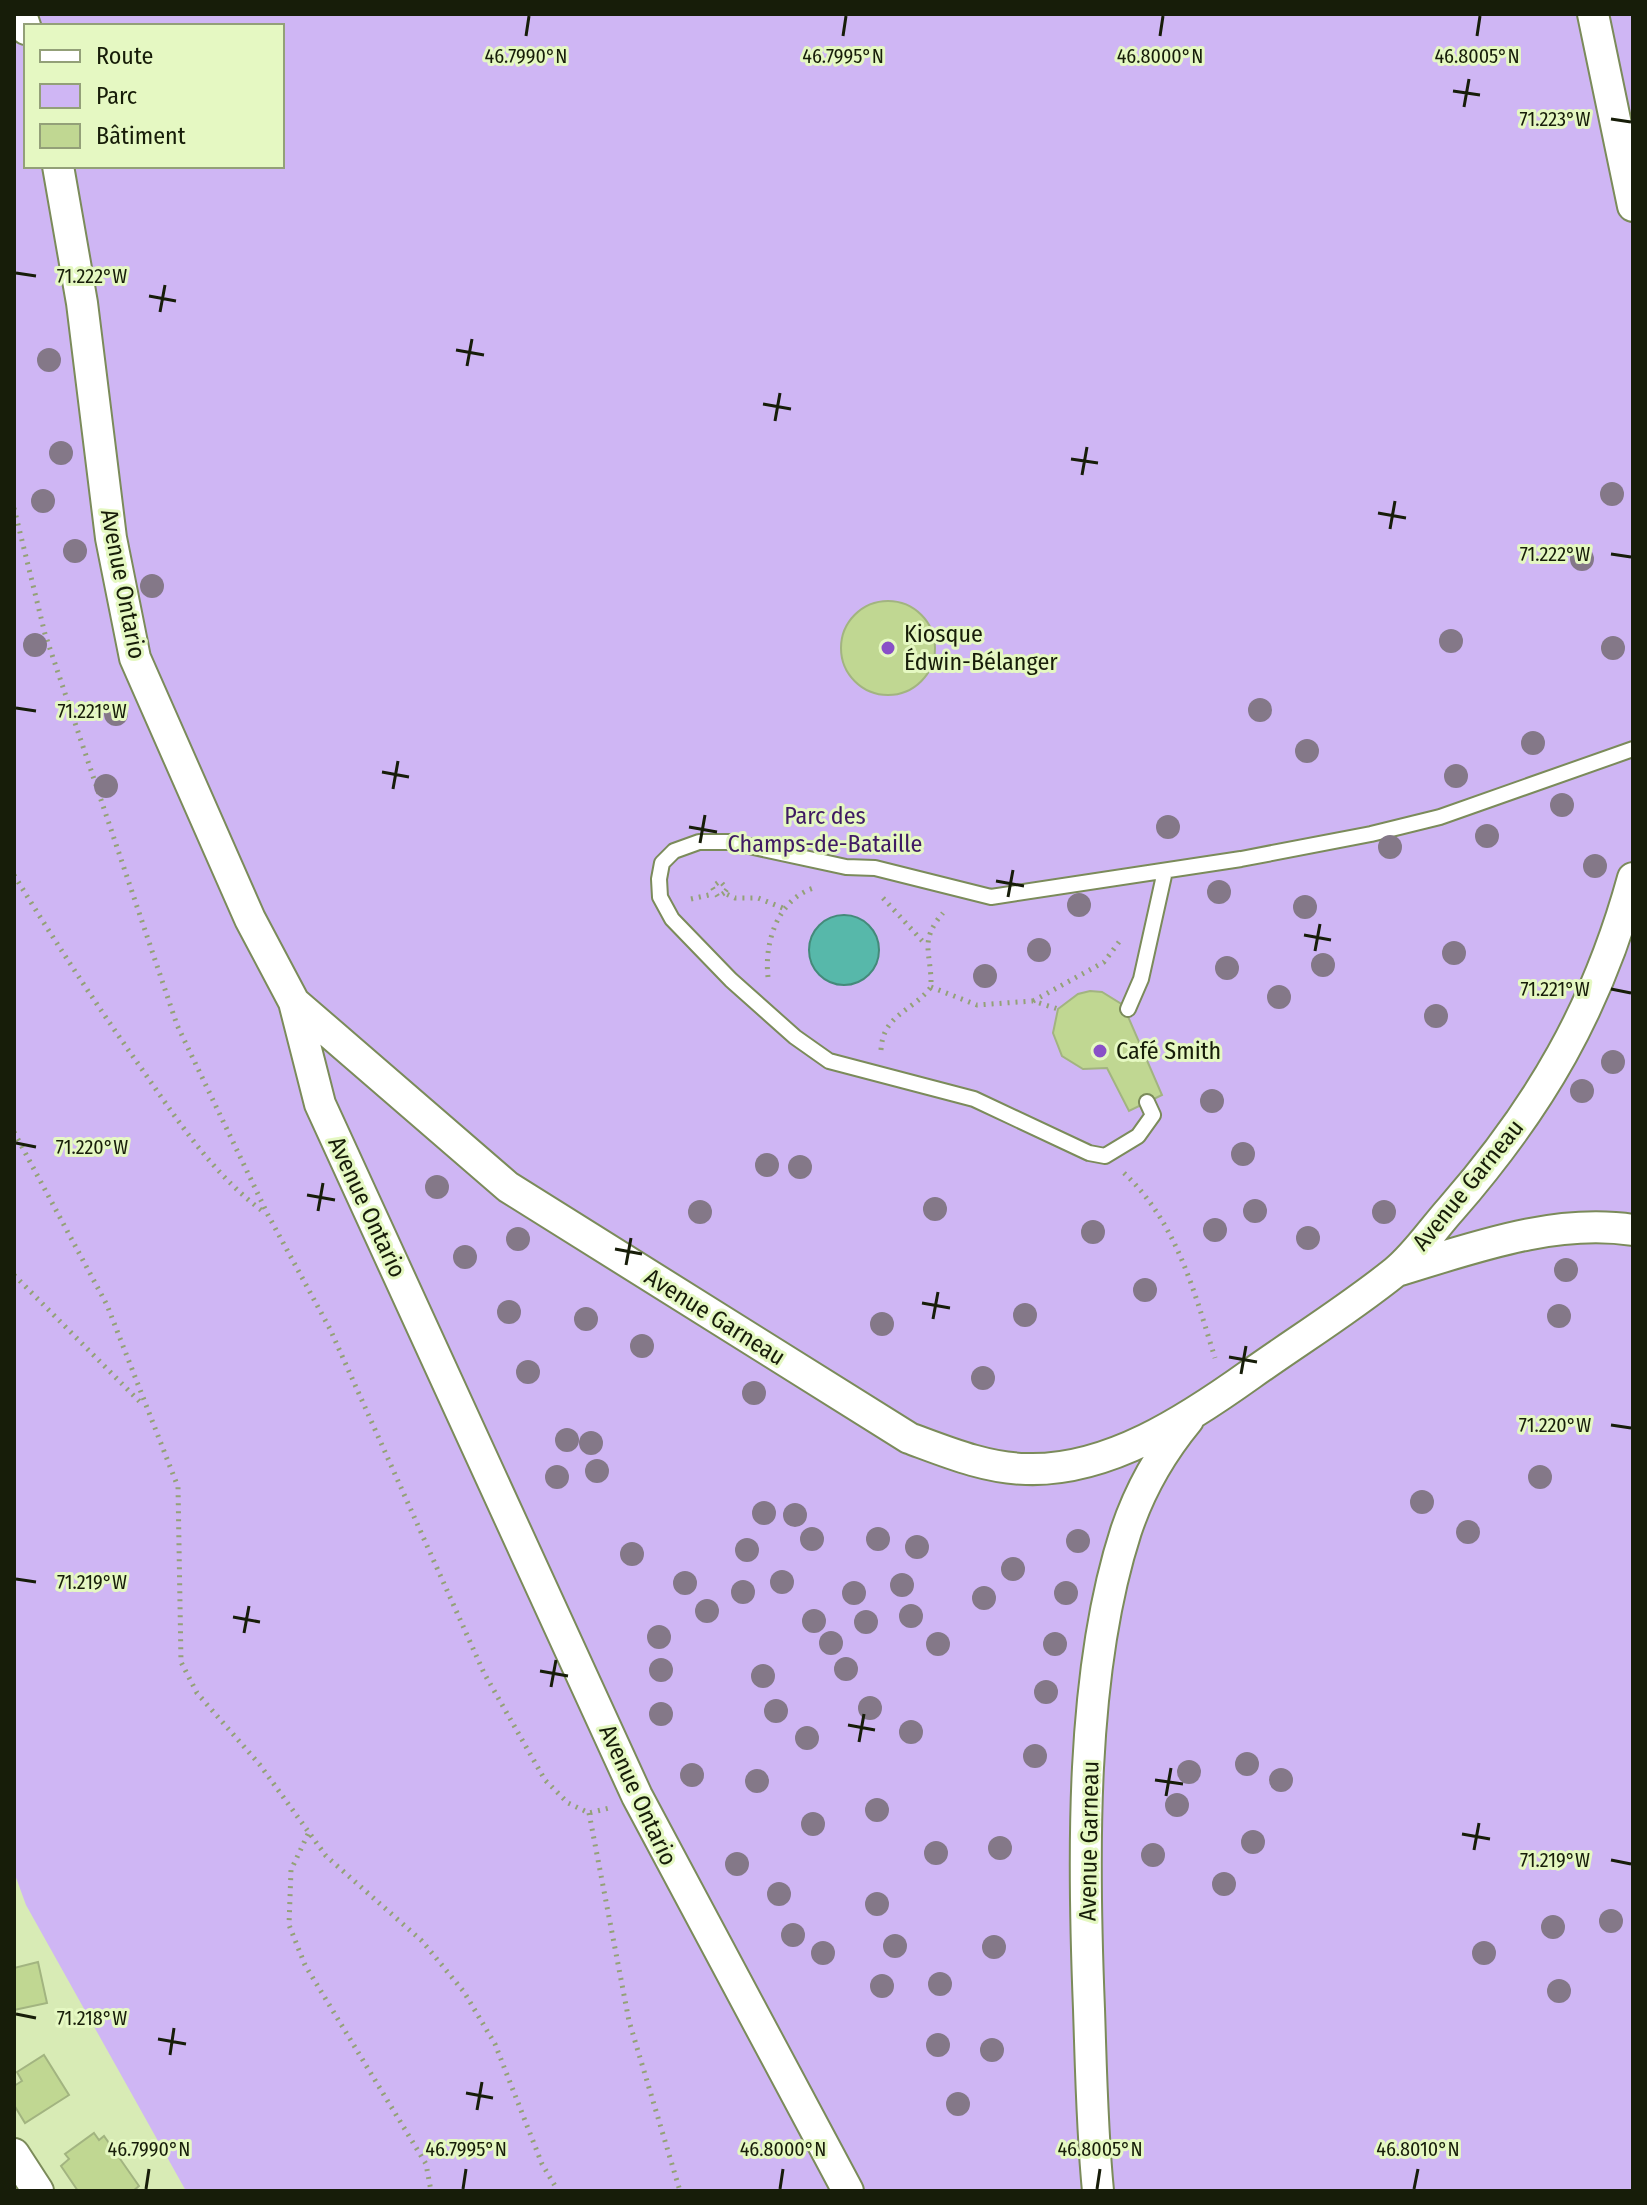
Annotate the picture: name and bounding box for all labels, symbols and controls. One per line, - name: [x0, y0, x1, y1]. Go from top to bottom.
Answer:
- legend: [24, 24, 284, 168]
- text: Route: [96, 42, 153, 70]
- text: 46.7990°N: [484, 44, 568, 68]
- text: 46.7995°N: [802, 44, 884, 68]
- text: 46.8000°N: [1117, 44, 1203, 68]
- text: 46.8005°N: [1434, 44, 1520, 68]
- text: Parc: [96, 82, 137, 110]
- text: 71.223°W: [1520, 107, 1590, 131]
- text: Bâtiment: [96, 122, 186, 150]
- text: 71.222°W: [57, 264, 127, 288]
- street label: Avenue Ontario: [95, 507, 151, 661]
- text: 71.222°W: [1520, 542, 1590, 566]
- place label: Kiosque Édwin-Bélanger: [904, 620, 1058, 676]
- marker: Kiosque Édwin-Bélanger: [879, 639, 897, 657]
- text: 71.221°W: [57, 699, 127, 723]
- park label: Parc des Champs-de-Bataille: [728, 802, 922, 858]
- text: 71.221°W: [1520, 977, 1590, 1001]
- place label: Café Smith: [1116, 1037, 1221, 1065]
- marker: Café Smith: [1091, 1042, 1109, 1060]
- street label: Avenue Garneau: [1407, 1114, 1529, 1256]
- street label: Avenue Ontario: [322, 1132, 412, 1282]
- text: 71.220°W: [56, 1135, 128, 1159]
- street label: Avenue Garneau: [640, 1263, 790, 1371]
- text: 71.220°W: [1519, 1413, 1591, 1437]
- text: 71.219°W: [57, 1570, 127, 1594]
- street label: Avenue Ontario: [593, 1720, 683, 1870]
- street label: Avenue Garneau: [1074, 1761, 1104, 1921]
- text: 71.219°W: [1520, 1848, 1590, 1872]
- text: 71.218°W: [57, 2006, 127, 2030]
- text: 46.7990°N: [107, 2137, 191, 2161]
- text: 46.7995°N: [425, 2137, 507, 2161]
- text: 46.8000°N: [740, 2137, 826, 2161]
- text: 46.8005°N: [1057, 2137, 1143, 2161]
- text: 46.8010°N: [1376, 2137, 1460, 2161]

